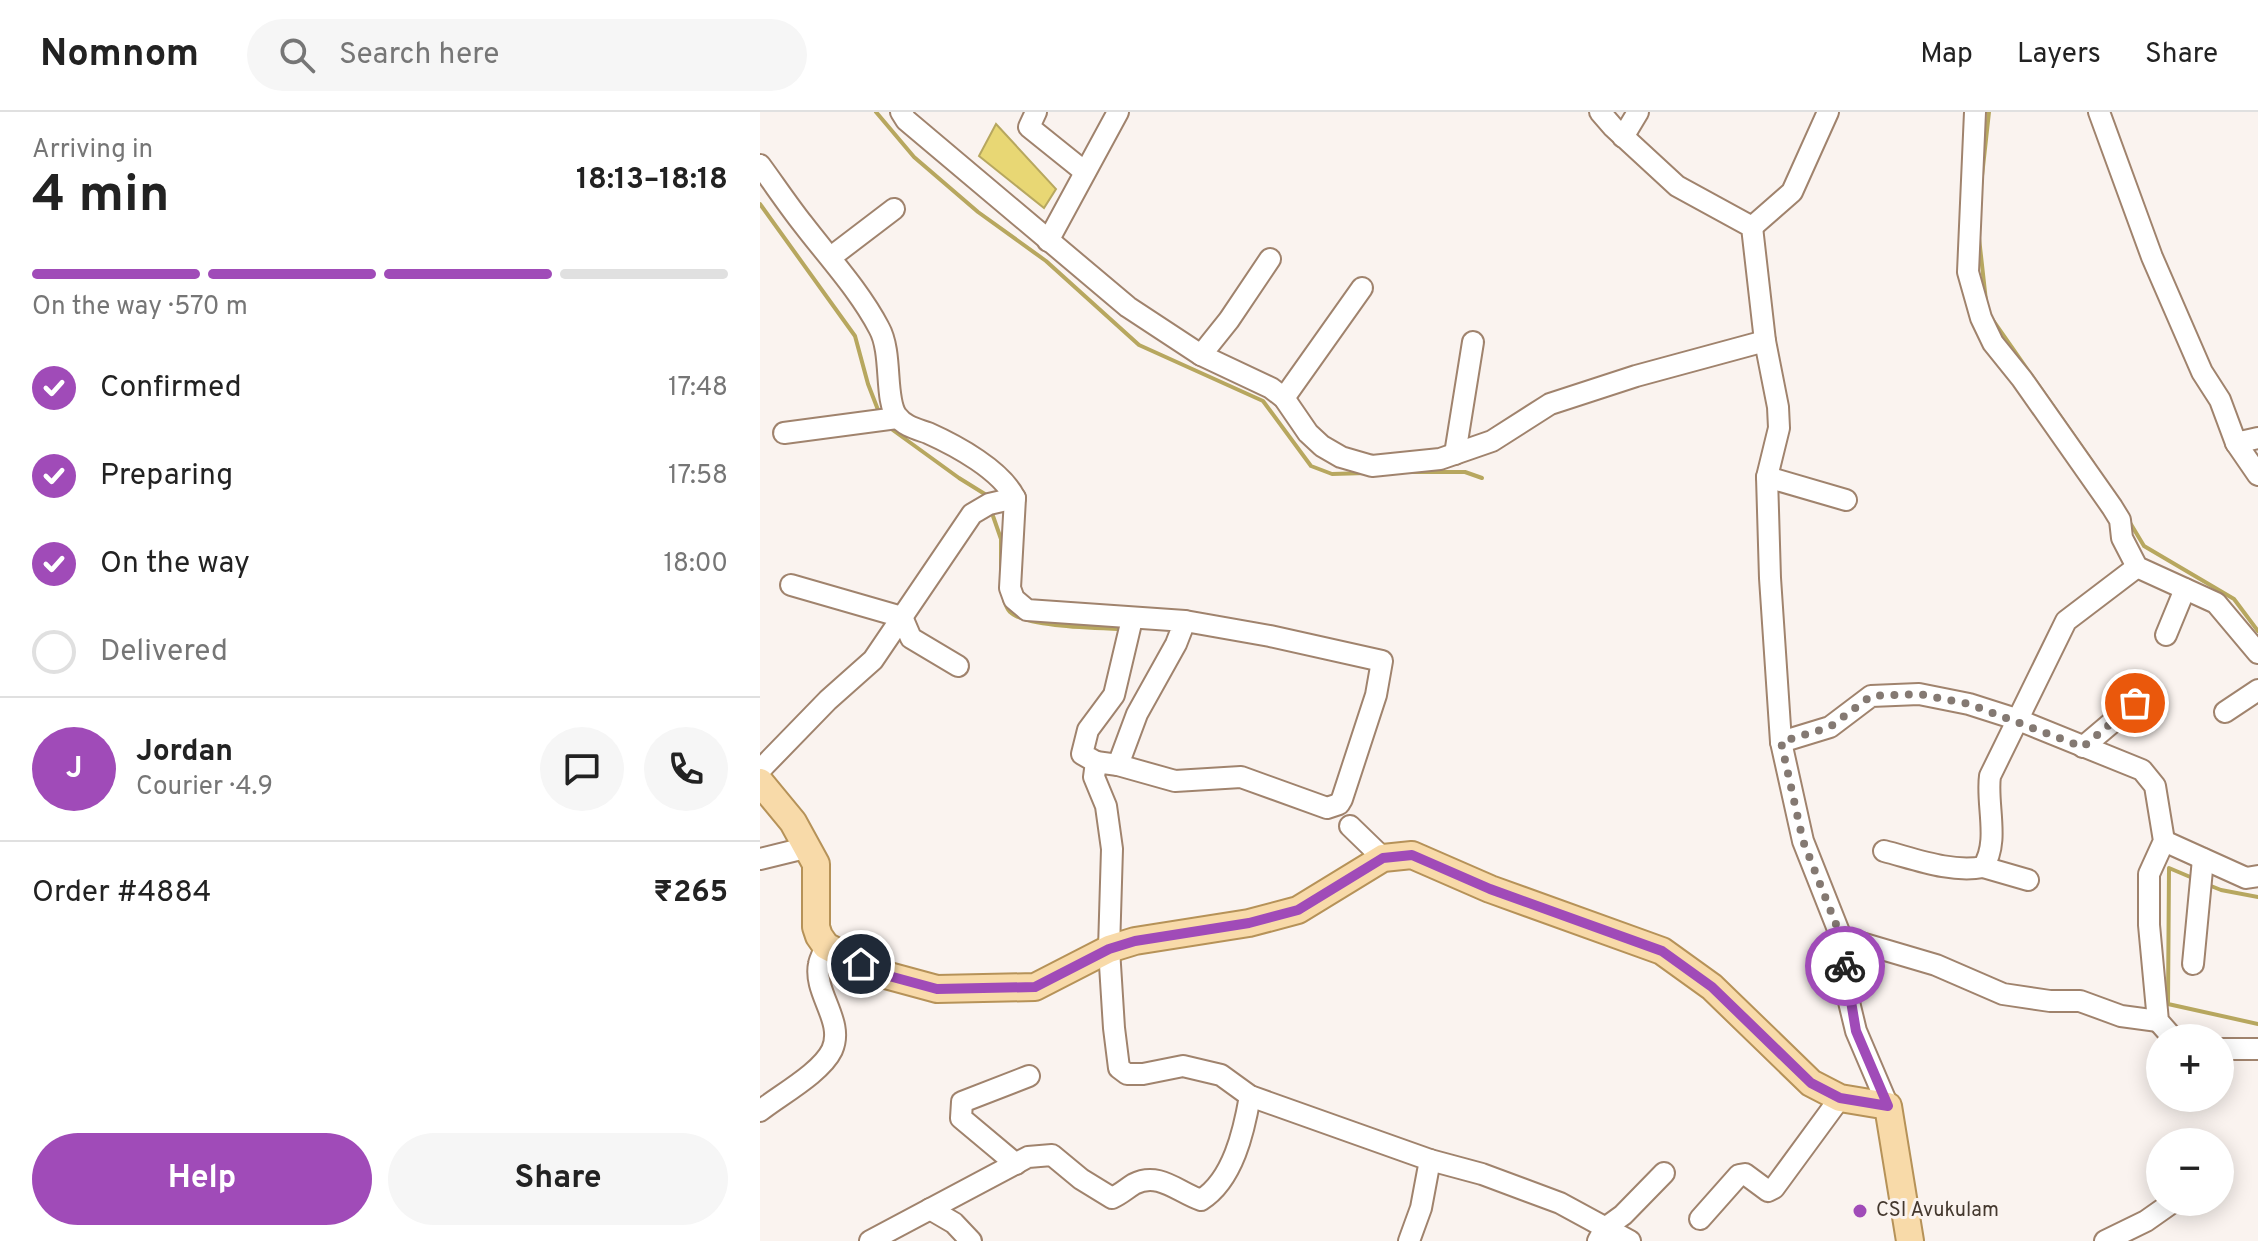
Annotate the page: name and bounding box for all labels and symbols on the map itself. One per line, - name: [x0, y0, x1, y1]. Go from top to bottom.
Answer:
- pin: [2101, 669, 2169, 737]
- courier: [1805, 926, 1885, 1006]
- pin: [827, 930, 895, 998]
- place label: CSI Avukulam: [1876, 1198, 1999, 1224]
- marker: CSI Avukulam: [1851, 1202, 1869, 1220]

